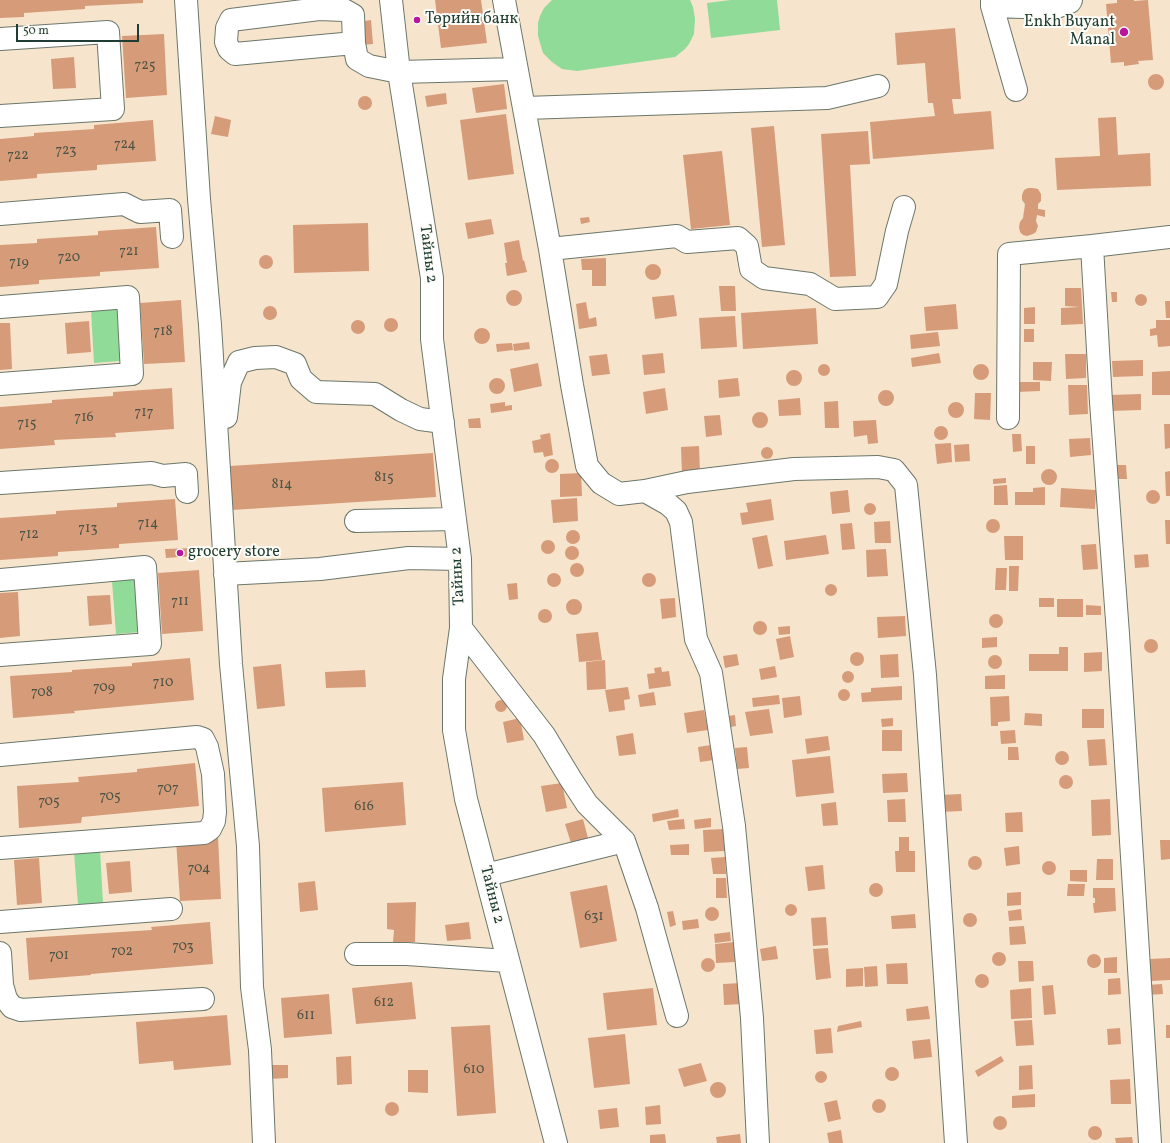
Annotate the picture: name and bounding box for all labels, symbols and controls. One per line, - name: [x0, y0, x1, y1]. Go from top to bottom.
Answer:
- place label: Төрийн банк: [425, 10, 518, 30]
- place label: Enkh Buyant Manal: [1024, 13, 1115, 51]
- marker: Төрийн банк: [412, 15, 422, 25]
- scale bar: [18, 16, 141, 42]
- text: 50 m: [23, 23, 49, 39]
- marker: Enkh Buyant Manal: [1118, 26, 1130, 38]
- house number: 725: [135, 58, 155, 74]
- house number: 724: [114, 137, 136, 153]
- house number: 723: [56, 143, 76, 159]
- house number: 722: [7, 148, 29, 164]
- street label: Тайны 2: [414, 224, 440, 284]
- house number: 721: [119, 244, 139, 260]
- house number: 720: [58, 250, 80, 266]
- house number: 719: [9, 255, 29, 271]
- house number: 718: [153, 324, 173, 340]
- house number: 717: [134, 405, 154, 421]
- house number: 716: [74, 410, 94, 426]
- house number: 715: [18, 416, 36, 432]
- house number: 815: [374, 470, 394, 486]
- house number: 814: [272, 477, 292, 493]
- house number: 714: [138, 516, 158, 532]
- house number: 713: [78, 521, 98, 537]
- house number: 712: [19, 527, 39, 543]
- place label: grocery store: [188, 543, 280, 563]
- street label: Тайны 2: [448, 546, 470, 606]
- marker: grocery store: [175, 548, 185, 558]
- house number: 711: [171, 594, 189, 610]
- house number: 710: [153, 675, 173, 691]
- house number: 709: [93, 680, 115, 696]
- house number: 708: [31, 685, 53, 701]
- house number: 707: [157, 781, 179, 797]
- house number: 705: [99, 789, 121, 805]
- house number: 705: [38, 794, 60, 810]
- house number: 616: [354, 799, 374, 815]
- house number: 704: [188, 861, 210, 877]
- street label: Тайны 2: [475, 864, 507, 926]
- house number: 631: [584, 909, 604, 925]
- house number: 703: [172, 939, 194, 955]
- house number: 702: [111, 944, 133, 960]
- house number: 701: [49, 948, 69, 964]
- house number: 612: [374, 995, 394, 1011]
- house number: 611: [297, 1008, 315, 1024]
- house number: 610: [464, 1062, 484, 1078]

